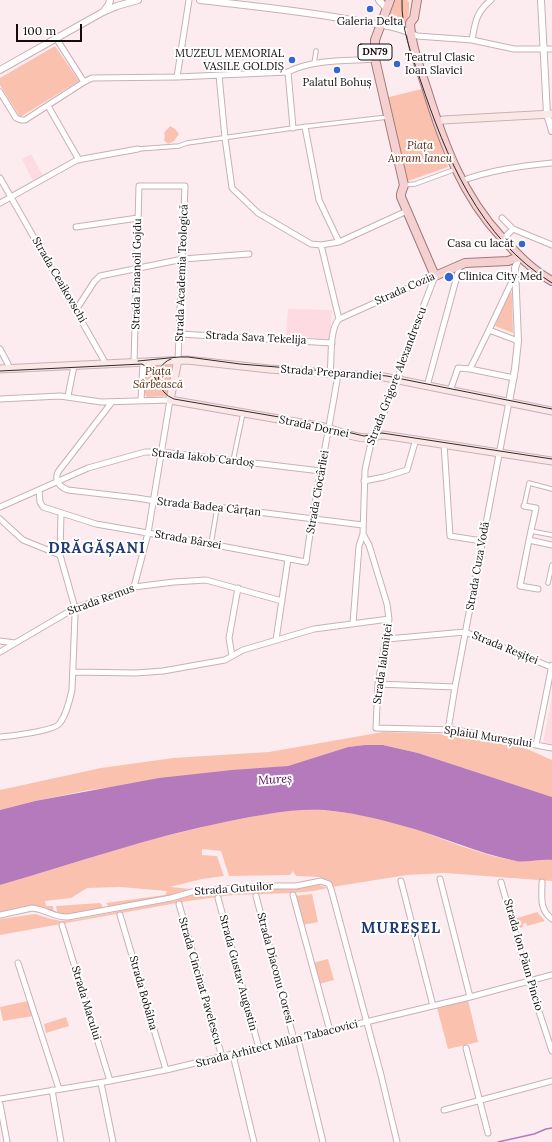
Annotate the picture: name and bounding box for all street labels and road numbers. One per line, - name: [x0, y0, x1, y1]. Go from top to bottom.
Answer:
- road number: DN79: [358, 44, 392, 60]
- street label: Strada Academia Teologică: [173, 204, 191, 342]
- street label: Strada Emanoil Gojdu: [129, 218, 145, 330]
- street label: Strada Ceaikovschi: [29, 235, 89, 325]
- street label: Strada Cozia: [373, 270, 437, 308]
- street label: Strada Grigore Alexandrescu: [365, 305, 429, 447]
- street label: Strada Sava Tekelija: [205, 329, 307, 347]
- street label: Strada Preparandiei: [280, 363, 382, 383]
- street label: Strada Dornei: [278, 413, 350, 441]
- street label: Strada Iakob Cardoș: [151, 446, 255, 470]
- street label: Strada Ciocârliei: [304, 449, 332, 535]
- street label: Strada Badea Cârțan: [156, 495, 262, 519]
- street label: Strada Cuza Vodă: [464, 521, 492, 611]
- street label: Strada Bârsei: [154, 528, 222, 552]
- street label: Strada Remus: [66, 582, 136, 618]
- street label: Strada Ialomiței: [371, 623, 395, 705]
- street label: Strada Reșiței: [470, 629, 540, 667]
- street label: Splaiul Mureșului: [443, 724, 533, 750]
- street label: Strada Gutuilor: [194, 880, 274, 898]
- street label: Strada Ion Păun Pincio: [501, 898, 545, 1012]
- street label: Strada Diaconu Coresi: [254, 911, 296, 1025]
- street label: Strada Gustav Augustin: [216, 914, 260, 1032]
- street label: Strada Cincinat Pavelescu: [175, 916, 225, 1046]
- street label: Strada Bobâlna: [126, 954, 160, 1032]
- street label: Strada Macului: [68, 964, 104, 1042]
- street label: Strada Arhitect Milan Tabacovici: [195, 1017, 359, 1071]

